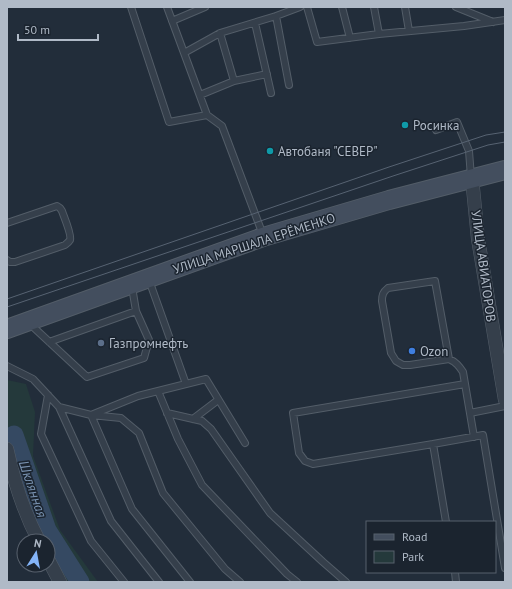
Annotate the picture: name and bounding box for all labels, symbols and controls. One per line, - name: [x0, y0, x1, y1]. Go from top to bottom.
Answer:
- scale bar: [18, 16, 98, 42]
- text: 50 m: [24, 22, 50, 37]
- place label: Росинка: [413, 117, 459, 134]
- marker: Росинка: [400, 120, 410, 130]
- place label: Автобаня "СЕВЕР": [278, 143, 378, 160]
- marker: Автобаня "СЕВЕР": [265, 146, 275, 156]
- street label: УЛИЦА МАРШАЛА ЕРЁМЕНКО: [171, 209, 338, 278]
- street label: УЛИЦА АВИАТОРОВ: [467, 209, 500, 323]
- place label: Газпромнефть: [109, 335, 188, 352]
- marker: Газпромнефть: [96, 338, 106, 348]
- place label: Ozon: [420, 343, 448, 360]
- marker: Ozon: [407, 346, 417, 356]
- water label: Шклянная: [15, 458, 51, 520]
- legend: [366, 521, 496, 573]
- text: Road: [402, 529, 427, 544]
- north arrow: [16, 533, 56, 573]
- text: N: [33, 536, 43, 551]
- text: Park: [402, 549, 424, 564]

